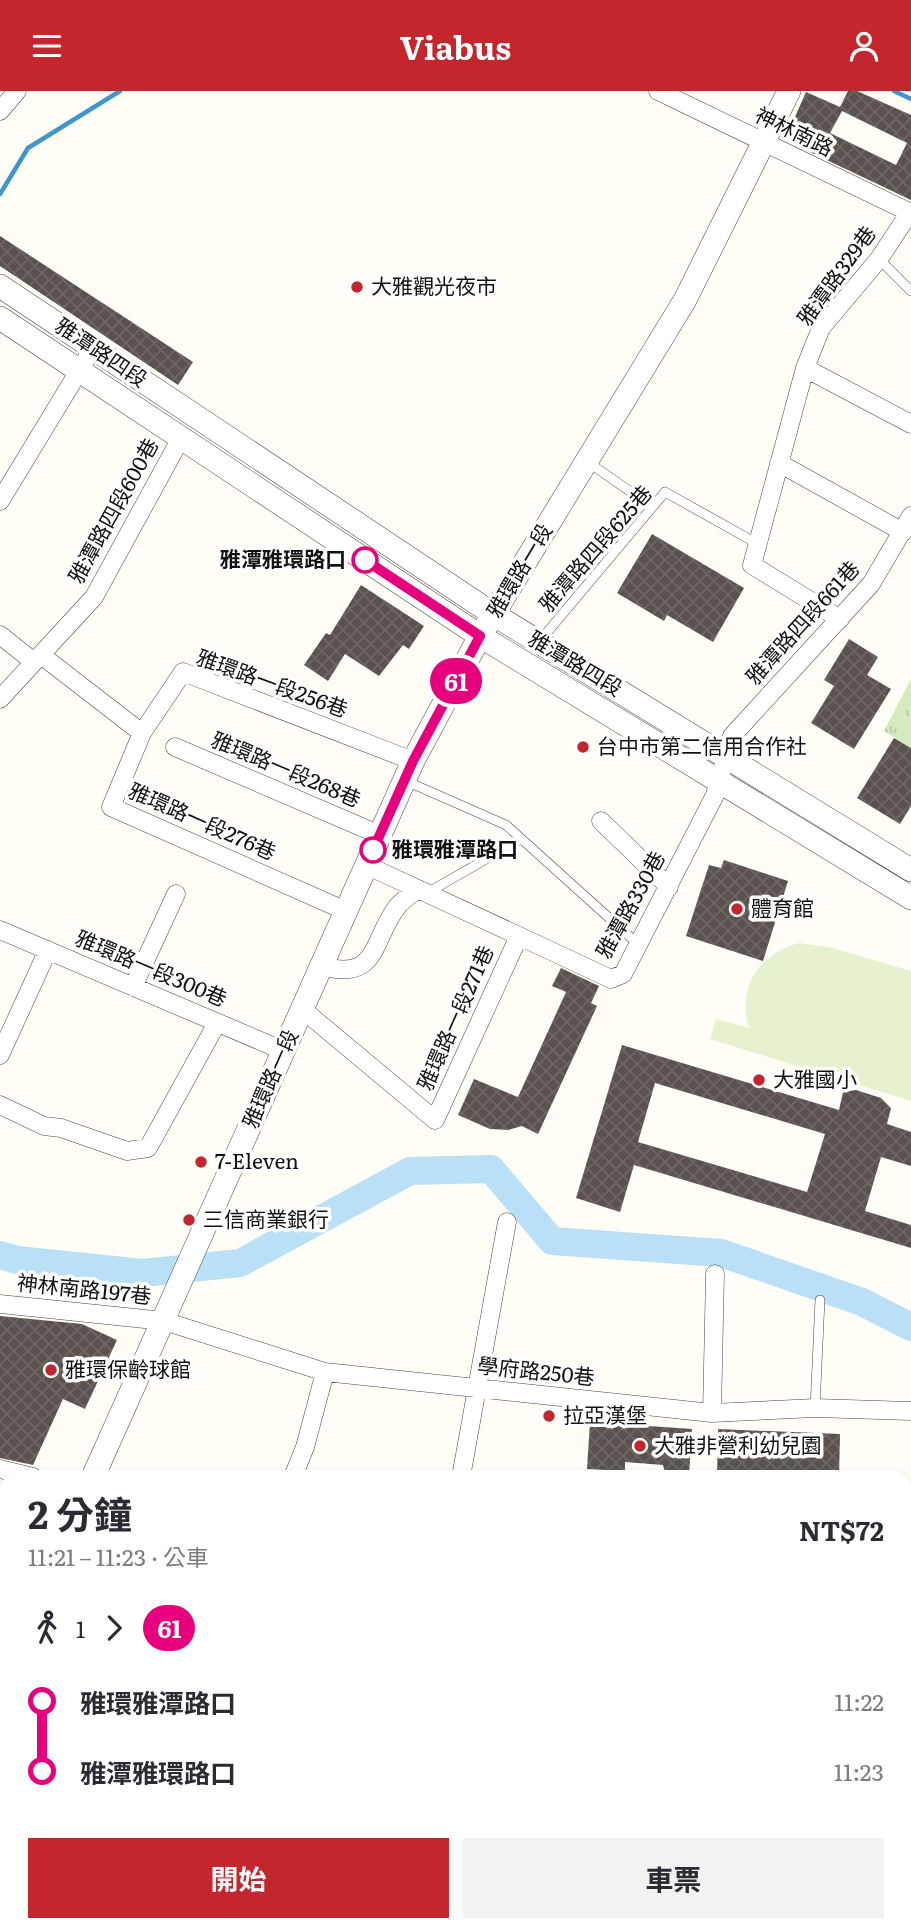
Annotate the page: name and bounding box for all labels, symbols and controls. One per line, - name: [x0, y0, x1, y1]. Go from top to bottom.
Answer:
- text: Viabus: [400, 22, 511, 70]
- icon: menu: [28, 27, 66, 65]
- icon: person: [845, 27, 883, 65]
- street label: 神林南路: [751, 97, 840, 162]
- street label: 雅潭路329巷: [788, 218, 882, 331]
- place label: 大雅觀光夜市: [371, 269, 497, 300]
- marker: 大雅觀光夜市: [349, 279, 365, 295]
- street label: 雅潭路四段: [50, 309, 155, 393]
- street label: 雅潭路四段600巷: [59, 432, 165, 588]
- street label: 雅潭路四段625巷: [530, 477, 658, 617]
- street label: 雅環路一段: [478, 517, 558, 623]
- place label: 雅潭雅環路口: [220, 542, 346, 573]
- marker: 雅潭雅環路口: [352, 547, 378, 573]
- street label: 雅潭路四段661巷: [737, 553, 865, 690]
- street label: 雅潭路四段: [523, 622, 629, 702]
- street label: 雅環路一段256巷: [193, 640, 353, 723]
- line badge: 61: [424, 658, 488, 704]
- text: 61: [444, 663, 468, 698]
- street label: 雅環路一段268巷: [208, 722, 366, 813]
- place label: 台中市第二信用合作社: [597, 729, 807, 760]
- marker: 台中市第二信用合作社: [575, 739, 591, 755]
- street label: 雅環路一段276巷: [124, 773, 282, 866]
- place label: 雅環雅潭路口: [392, 832, 518, 863]
- marker: 雅環雅潭路口: [360, 837, 386, 863]
- street label: 雅潭路330巷: [587, 845, 671, 963]
- place label: 體育館: [751, 891, 814, 922]
- marker: 體育館: [729, 901, 745, 917]
- street label: 雅環路一段300巷: [72, 921, 232, 1013]
- street label: 雅環路一段271巷: [408, 940, 500, 1094]
- street label: 雅環路一段: [233, 1024, 304, 1132]
- place label: 大雅國小: [773, 1062, 857, 1093]
- marker: 大雅國小: [751, 1072, 767, 1088]
- place label: 7-Eleven: [215, 1144, 299, 1175]
- marker: 7-Eleven: [193, 1154, 209, 1170]
- place label: 三信商業銀行: [203, 1202, 329, 1233]
- marker: 三信商業銀行: [181, 1212, 197, 1228]
- street label: 神林南路197巷: [16, 1265, 153, 1310]
- street label: 學府路250巷: [476, 1348, 596, 1391]
- place label: 雅環保齡球館: [65, 1352, 191, 1383]
- marker: 雅環保齡球館: [43, 1362, 59, 1378]
- place label: 拉亞漢堡: [563, 1398, 647, 1429]
- marker: 拉亞漢堡: [541, 1408, 557, 1424]
- place label: 大雅非營利幼兒園: [654, 1428, 822, 1459]
- marker: 大雅非營利幼兒園: [632, 1438, 648, 1454]
- text: 2 分鐘: [28, 1484, 132, 1541]
- text: NT$72: [799, 1510, 884, 1549]
- text: 11:21 – 11:23 · 公車: [28, 1539, 209, 1573]
- icon: walk: [28, 1609, 66, 1647]
- icon: forward: [95, 1609, 133, 1647]
- text: 61: [157, 1610, 181, 1645]
- text: 1: [76, 1611, 85, 1645]
- text: 雅環雅潭路口: [80, 1682, 236, 1721]
- text: 11:22: [835, 1684, 884, 1718]
- text: 雅潭雅環路口: [80, 1752, 236, 1791]
- text: 11:23: [834, 1754, 884, 1788]
- button: 開始: [28, 1838, 449, 1918]
- button: 車票: [463, 1838, 884, 1918]

